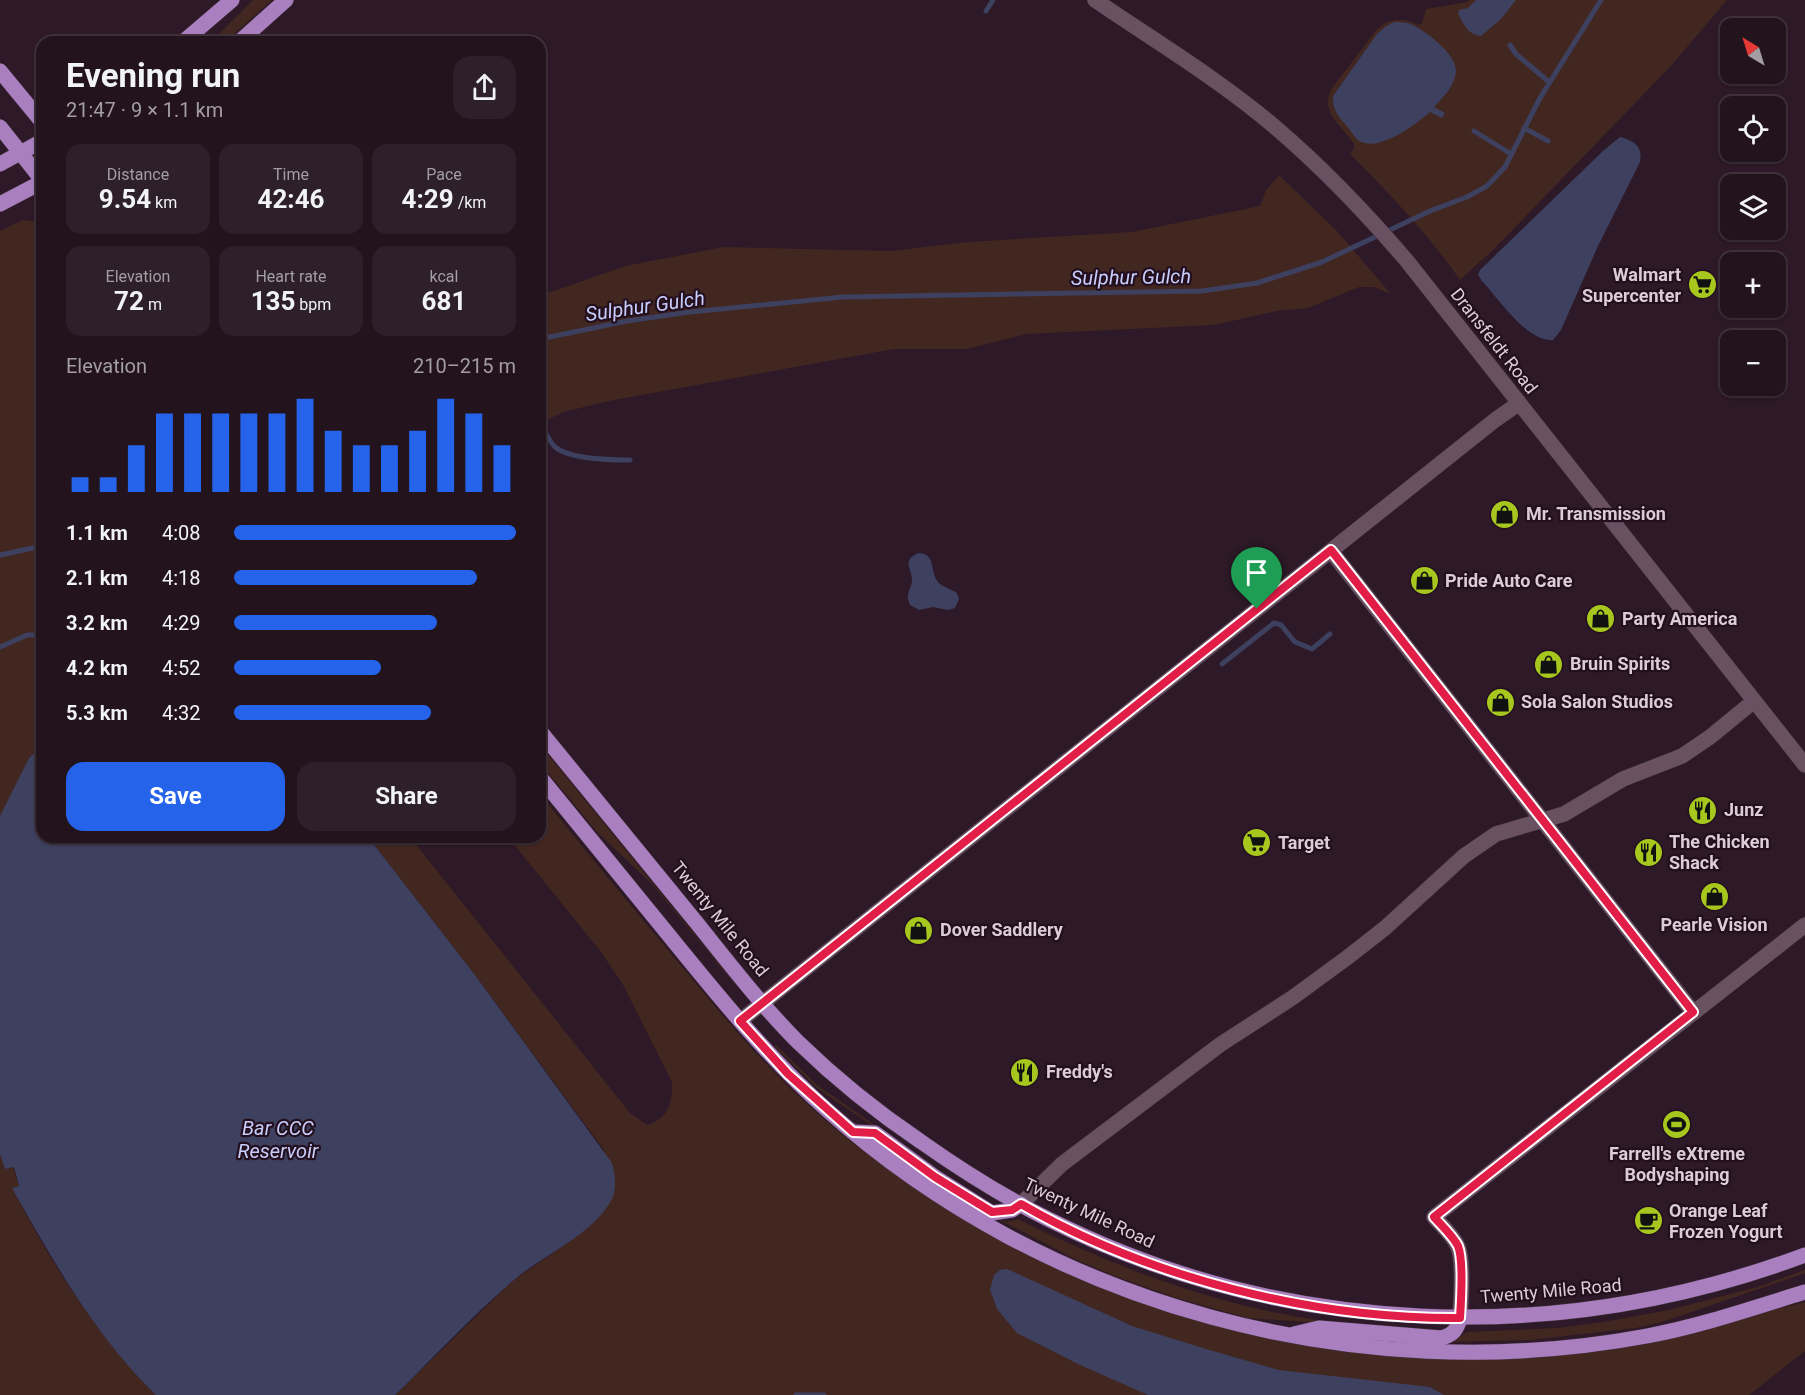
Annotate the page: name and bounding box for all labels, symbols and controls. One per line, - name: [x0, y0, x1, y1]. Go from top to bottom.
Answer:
- north arrow: [1720, 18, 1786, 84]
- map controls: [1720, 18, 1786, 396]
- text: Evening run: [66, 56, 240, 95]
- button: share: [453, 56, 516, 119]
- button: locate: [1720, 96, 1786, 162]
- text: 21:47 · 9 × 1.1 km: [66, 98, 223, 122]
- text: Distance: [107, 165, 169, 184]
- text: Time: [273, 165, 309, 184]
- text: Pace: [426, 165, 462, 184]
- button: layers: [1720, 174, 1786, 240]
- text: 9.54: [99, 184, 151, 214]
- text: 42:46: [258, 184, 325, 214]
- text: 4:29: [402, 184, 454, 214]
- text: km: [151, 193, 177, 212]
- text: /km: [454, 193, 486, 212]
- button: +: [1720, 252, 1786, 318]
- water label: Sulphur Gulch: [1071, 264, 1191, 290]
- place label: Walmart Supercenter: [1582, 264, 1681, 306]
- text: Elevation: [106, 267, 170, 286]
- text: Heart rate: [255, 267, 327, 286]
- text: kcal: [430, 267, 458, 286]
- supermarket icon: Walmart Supercenter: [1686, 269, 1718, 301]
- street label: Dransfeldt Road: [1447, 284, 1542, 398]
- text: 72: [114, 286, 144, 316]
- text: 135: [251, 286, 295, 316]
- text: 681: [422, 286, 466, 316]
- water label: Sulphur Gulch: [584, 286, 706, 326]
- text: m: [144, 295, 162, 314]
- text: bpm: [295, 295, 331, 314]
- button: −: [1720, 330, 1786, 396]
- text: Elevation: [66, 354, 147, 378]
- text: 210–215 m: [413, 354, 516, 378]
- shop icon: Mr. Transmission: [1489, 498, 1521, 530]
- place label: Mr. Transmission: [1526, 503, 1666, 524]
- text: 1.1 km: [66, 521, 128, 545]
- text: 4:08: [162, 521, 201, 545]
- pin: [1231, 547, 1282, 609]
- icon: arrive: [1240, 556, 1273, 589]
- shop icon: Pride Auto Care: [1408, 565, 1440, 597]
- text: 2.1 km: [66, 566, 128, 590]
- text: 4:18: [162, 566, 201, 590]
- place label: Pride Auto Care: [1445, 570, 1573, 591]
- shop icon: Party America: [1585, 603, 1617, 635]
- place label: Party America: [1622, 608, 1738, 629]
- text: 3.2 km: [66, 611, 128, 635]
- text: 4:29: [162, 611, 201, 635]
- shop icon: Bruin Spirits: [1533, 648, 1565, 680]
- place label: Bruin Spirits: [1570, 653, 1670, 674]
- text: 4.2 km: [66, 656, 128, 680]
- text: 4:52: [162, 656, 201, 680]
- shop icon: Sola Salon Studios: [1484, 686, 1516, 718]
- place label: Sola Salon Studios: [1521, 691, 1673, 712]
- text: 5.3 km: [66, 701, 128, 725]
- text: 4:32: [162, 701, 201, 725]
- button: Save: [66, 762, 285, 831]
- button: Share: [297, 762, 516, 831]
- restaurant icon: Junz: [1687, 794, 1719, 826]
- place label: Junz: [1724, 799, 1763, 820]
- supermarket icon: Target: [1241, 827, 1273, 859]
- place label: The Chicken Shack: [1669, 831, 1770, 873]
- place label: Target: [1278, 832, 1330, 853]
- restaurant icon: The Chicken Shack: [1632, 836, 1664, 868]
- street label: Twenty Mile Road: [668, 857, 773, 980]
- shop icon: Pearle Vision: [1698, 880, 1730, 912]
- shop icon: Dover Saddlery: [903, 914, 935, 946]
- place label: Pearle Vision: [1660, 914, 1768, 935]
- place label: Dover Saddlery: [940, 919, 1064, 940]
- restaurant icon: Freddy's: [1009, 1056, 1041, 1088]
- place label: Freddy's: [1046, 1061, 1113, 1082]
- sports icon: Farrell's eXtreme Bodyshaping: [1661, 1109, 1693, 1141]
- water label: Bar CCC Reservoir: [238, 1116, 320, 1163]
- place label: Farrell's eXtreme Bodyshaping: [1609, 1143, 1745, 1185]
- street label: Twenty Mile Road: [1020, 1173, 1158, 1252]
- place label: Orange Leaf Frozen Yogurt: [1669, 1200, 1783, 1242]
- cafe icon: Orange Leaf Frozen Yogurt: [1632, 1205, 1664, 1237]
- street label: Twenty Mile Road: [1479, 1274, 1623, 1307]

